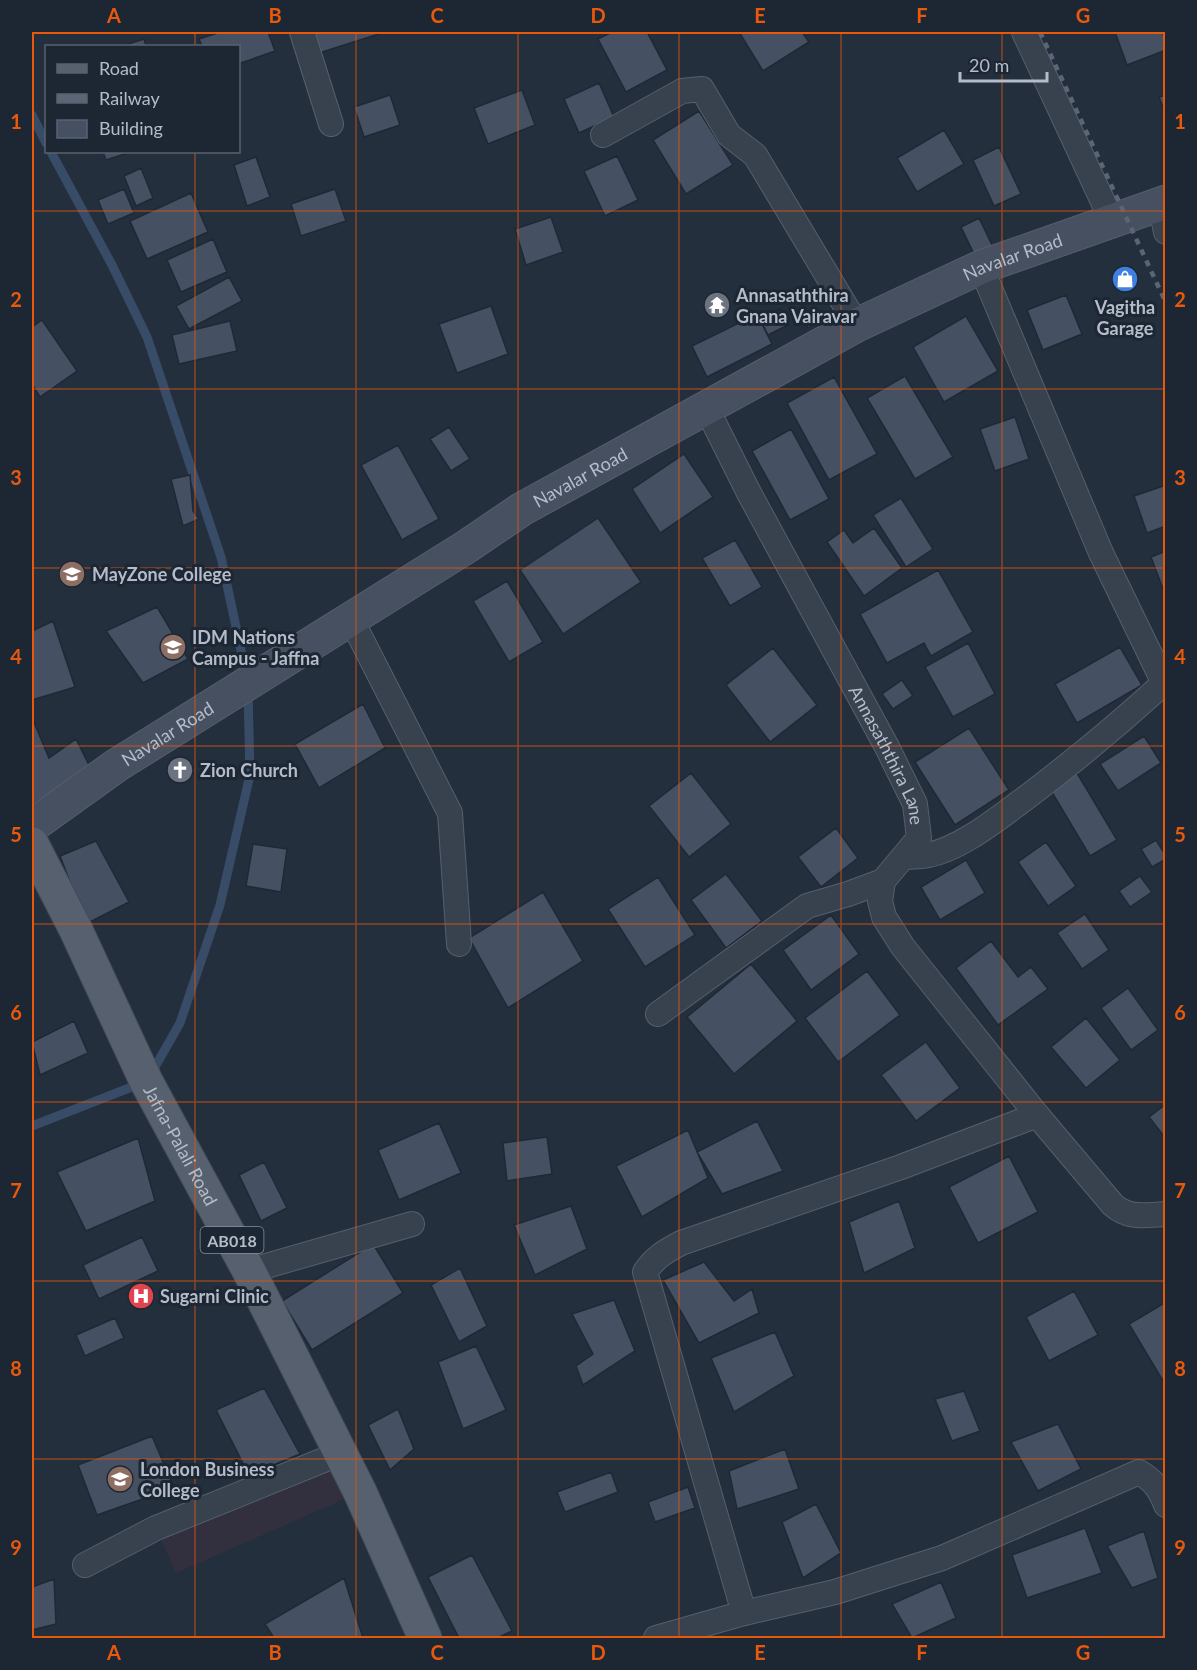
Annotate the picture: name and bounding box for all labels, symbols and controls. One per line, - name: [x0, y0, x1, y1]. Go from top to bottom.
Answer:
- text: A: [106, 3, 121, 27]
- text: B: [268, 3, 282, 27]
- text: C: [430, 3, 444, 27]
- text: D: [590, 3, 606, 27]
- text: E: [754, 3, 766, 27]
- text: F: [916, 3, 928, 27]
- text: G: [1076, 3, 1090, 27]
- legend: [45, 45, 240, 153]
- scale bar: [960, 45, 1047, 83]
- text: 20 m: [969, 54, 1009, 76]
- text: Road: [99, 57, 139, 79]
- text: Railway: [99, 87, 160, 109]
- text: 1: [10, 109, 22, 133]
- text: 1: [1174, 109, 1186, 133]
- text: Building: [99, 117, 163, 139]
- street label: Navalar Road: [959, 228, 1065, 285]
- shop icon: Vagitha Garage: [1110, 264, 1140, 294]
- place label: Annasaththira Gnana Vairavar: [735, 284, 857, 327]
- text: 2: [10, 287, 22, 311]
- text: 2: [1174, 287, 1186, 311]
- temple icon: Annasaththira Gnana Vairavar: [702, 290, 732, 320]
- place label: Vagitha Garage: [1094, 296, 1155, 339]
- street label: Navalar Road: [529, 442, 631, 512]
- text: 3: [10, 465, 22, 489]
- text: 3: [1174, 465, 1186, 489]
- school or university icon: MayZone College: [57, 559, 87, 589]
- place label: MayZone College: [92, 563, 232, 585]
- place label: IDM Nations Campus - Jaffna: [192, 626, 319, 669]
- school or university icon: IDM Nations Campus - Jaffna: [158, 632, 188, 662]
- text: 4: [10, 644, 22, 668]
- text: 4: [1174, 644, 1186, 668]
- street label: Annasaththira Lane: [845, 681, 928, 826]
- street label: Navalar Road: [117, 697, 217, 770]
- church icon: Zion Church: [165, 755, 195, 785]
- place label: Zion Church: [200, 759, 298, 781]
- text: 5: [10, 822, 22, 846]
- text: 5: [1174, 822, 1186, 846]
- text: 6: [10, 1000, 22, 1024]
- text: 6: [1174, 1000, 1186, 1024]
- street label: Jafna-Palali Road: [139, 1081, 222, 1209]
- text: 7: [10, 1178, 22, 1202]
- text: 7: [1174, 1178, 1186, 1202]
- road number: AB018: [200, 1227, 264, 1253]
- hospital icon: Sugarni Clinic: [126, 1281, 156, 1311]
- place label: Sugarni Clinic: [160, 1285, 269, 1307]
- text: 8: [10, 1356, 22, 1380]
- text: 8: [1174, 1356, 1186, 1380]
- place label: London Business College: [140, 1458, 274, 1501]
- school or university icon: London Business College: [105, 1464, 135, 1494]
- text: 9: [10, 1535, 22, 1559]
- text: 9: [1174, 1535, 1186, 1559]
- text: A: [106, 1640, 121, 1664]
- text: B: [268, 1640, 282, 1664]
- text: C: [430, 1640, 444, 1664]
- text: D: [590, 1640, 606, 1664]
- text: E: [754, 1640, 766, 1664]
- text: F: [916, 1640, 928, 1664]
- text: G: [1076, 1640, 1090, 1664]

